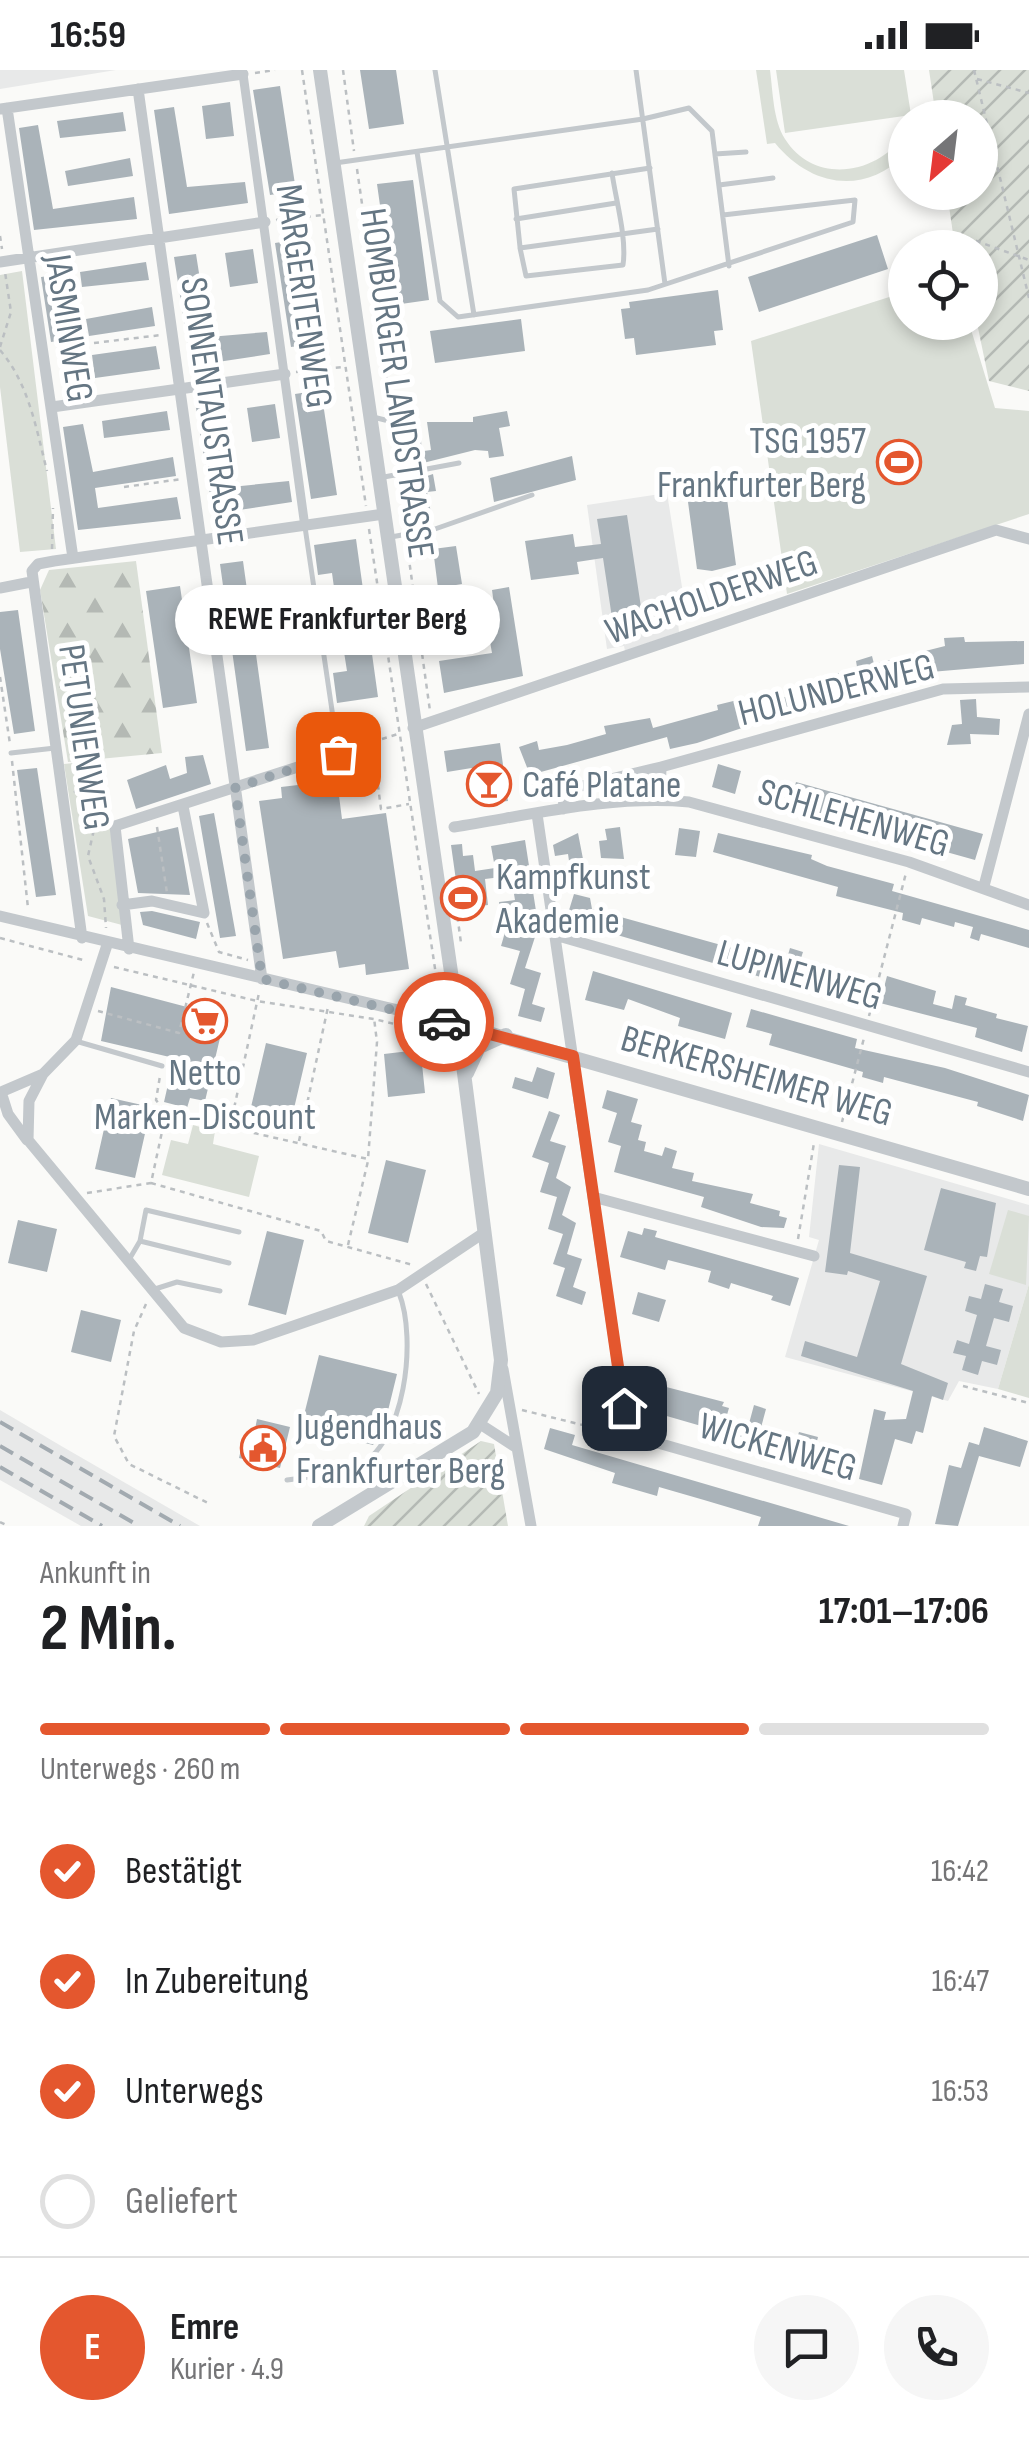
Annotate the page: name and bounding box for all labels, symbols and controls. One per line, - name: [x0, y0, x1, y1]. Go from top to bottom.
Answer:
- text: 16:59: [50, 13, 126, 58]
- north arrow: [888, 100, 998, 210]
- map controls: [888, 100, 998, 340]
- street label: MARGERITENWEG: [266, 181, 341, 411]
- street label: HOMBURGER LANDSTRASSE: [350, 205, 443, 561]
- button: locate: [888, 230, 998, 340]
- street label: JASMINWEG: [34, 250, 102, 405]
- street label: SONNENTAUSTRASSE: [170, 274, 253, 548]
- place label: TSG 1957 Frankfurter Berg: [657, 419, 866, 508]
- sports icon: TSG 1957 Frankfurter Berg: [876, 439, 922, 485]
- street label: WACHOLDERWEG: [600, 540, 823, 655]
- callout: REWE Frankfurter Berg: [175, 584, 500, 654]
- text: REWE Frankfurter Berg: [208, 600, 467, 639]
- street label: PETUNIENWEG: [48, 642, 119, 833]
- street label: HOLUNDERWEG: [734, 644, 939, 737]
- pin: [296, 712, 381, 797]
- icon: bag: [311, 727, 366, 782]
- bar icon: Café Platane: [466, 761, 512, 807]
- place label: Café Platane: [522, 763, 681, 808]
- street label: SCHLEHENWEG: [753, 770, 954, 867]
- place label: Kampfkunst Akademie: [495, 855, 651, 944]
- sports icon: Kampfkunst Akademie: [440, 875, 486, 921]
- street label: LUPINENWEG: [712, 930, 887, 1020]
- courier: [394, 972, 494, 1072]
- icon: car: [417, 995, 472, 1050]
- supermarket icon: Netto Marken-Discount: [182, 998, 228, 1044]
- street label: BERKERSHEIMER WEG: [616, 1016, 897, 1137]
- place label: Netto Marken-Discount: [94, 1051, 316, 1140]
- pin: [582, 1366, 667, 1451]
- icon: home: [597, 1381, 652, 1436]
- street label: WICKENWEG: [694, 1404, 862, 1491]
- place label: Jugendhaus Frankfurter Berg: [295, 1405, 505, 1494]
- public building icon: Jugendhaus Frankfurter Berg: [240, 1425, 286, 1471]
- text: Ankunft in: [40, 1554, 151, 1593]
- text: 17:01–17:06: [819, 1589, 989, 1634]
- text: 2 Min.: [40, 1591, 177, 1669]
- text: Unterwegs · 260 m: [40, 1750, 240, 1789]
- icon: check: [40, 1844, 95, 1899]
- text: Bestätigt: [125, 1849, 242, 1894]
- text: 16:42: [931, 1852, 989, 1891]
- icon: check: [40, 1954, 95, 2009]
- text: In Zubereitung: [125, 1959, 309, 2004]
- text: 16:47: [932, 1962, 989, 2001]
- icon: check: [40, 2064, 95, 2119]
- text: Unterwegs: [125, 2069, 264, 2114]
- text: 16:53: [931, 2072, 989, 2111]
- text: Geliefert: [125, 2179, 238, 2224]
- button: chat: [754, 2295, 859, 2400]
- button: phone: [884, 2295, 989, 2400]
- text: Emre: [170, 2305, 239, 2350]
- text: E: [84, 2325, 101, 2370]
- text: Kurier · 4.9: [170, 2350, 284, 2389]

